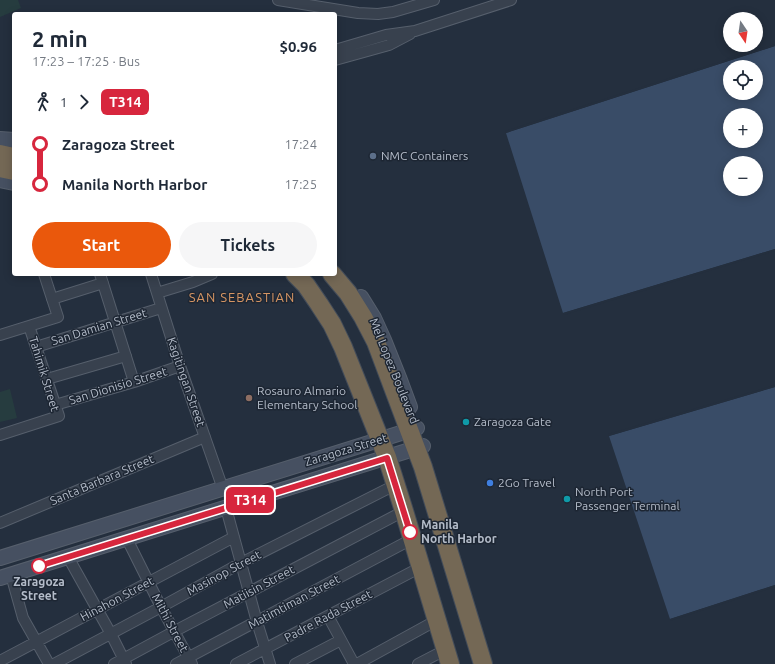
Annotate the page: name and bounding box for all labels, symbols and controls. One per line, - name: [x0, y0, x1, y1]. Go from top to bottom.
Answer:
- north arrow: [723, 12, 763, 52]
- map controls: [723, 12, 763, 196]
- text: 2 min: [32, 26, 88, 51]
- text: $0.96: [279, 38, 317, 55]
- text: 17:23 – 17:25 · Bus: [32, 54, 140, 68]
- button: locate: [723, 60, 763, 100]
- icon: walk: [32, 91, 54, 113]
- icon: forward: [73, 91, 95, 113]
- text: T314: [109, 94, 141, 110]
- text: 1: [60, 95, 67, 109]
- button: +: [723, 108, 763, 148]
- text: Zaragoza Street: [62, 136, 175, 153]
- text: 17:24: [284, 137, 317, 151]
- place label: NMC Containers: [381, 149, 468, 162]
- marker: NMC Containers: [368, 151, 378, 161]
- button: −: [723, 156, 763, 196]
- text: Manila North Harbor: [62, 176, 207, 193]
- text: 17:25: [284, 177, 317, 191]
- button: Start: [32, 222, 171, 268]
- button: Tickets: [179, 222, 317, 268]
- district label: SAN SEBASTIAN: [189, 290, 295, 304]
- street label: San Damian Street: [49, 306, 148, 347]
- street label: Mel Lopez Boulevard: [367, 316, 422, 426]
- street label: Tahimik Street: [27, 335, 62, 413]
- street label: Kagitingan Street: [165, 335, 208, 429]
- street label: San Dionisio Street: [67, 364, 169, 407]
- place label: Rosauro Almario Elementary School: [257, 384, 357, 411]
- marker: Rosauro Almario Elementary School: [244, 393, 254, 403]
- place label: Zaragoza Gate: [474, 415, 551, 428]
- marker: Zaragoza Gate: [461, 417, 471, 427]
- street label: Zaragoza Street: [303, 431, 389, 468]
- street label: Santa Barbara Street: [48, 452, 156, 507]
- place label: 2Go Travel: [498, 476, 555, 489]
- marker: 2Go Travel: [485, 478, 495, 488]
- place label: North Port Passenger Terminal: [575, 485, 680, 512]
- line badge: T314: [222, 487, 278, 513]
- text: T314: [234, 492, 266, 508]
- marker: North Port Passenger Terminal: [562, 494, 572, 504]
- place label: Manila North Harbor: [421, 518, 497, 545]
- marker: Manila North Harbor: [402, 524, 418, 540]
- street label: Masinop Street: [185, 547, 263, 598]
- marker: Zaragoza Street: [31, 558, 47, 574]
- street label: Matiisin Street: [221, 562, 297, 611]
- street label: Matimtiman Street: [246, 572, 342, 631]
- street label: Hinahon Street: [78, 574, 156, 623]
- place label: Zaragoza Street: [13, 575, 65, 602]
- street label: Padre Rada Street: [282, 587, 374, 644]
- street label: Mithi Street: [150, 591, 191, 654]

